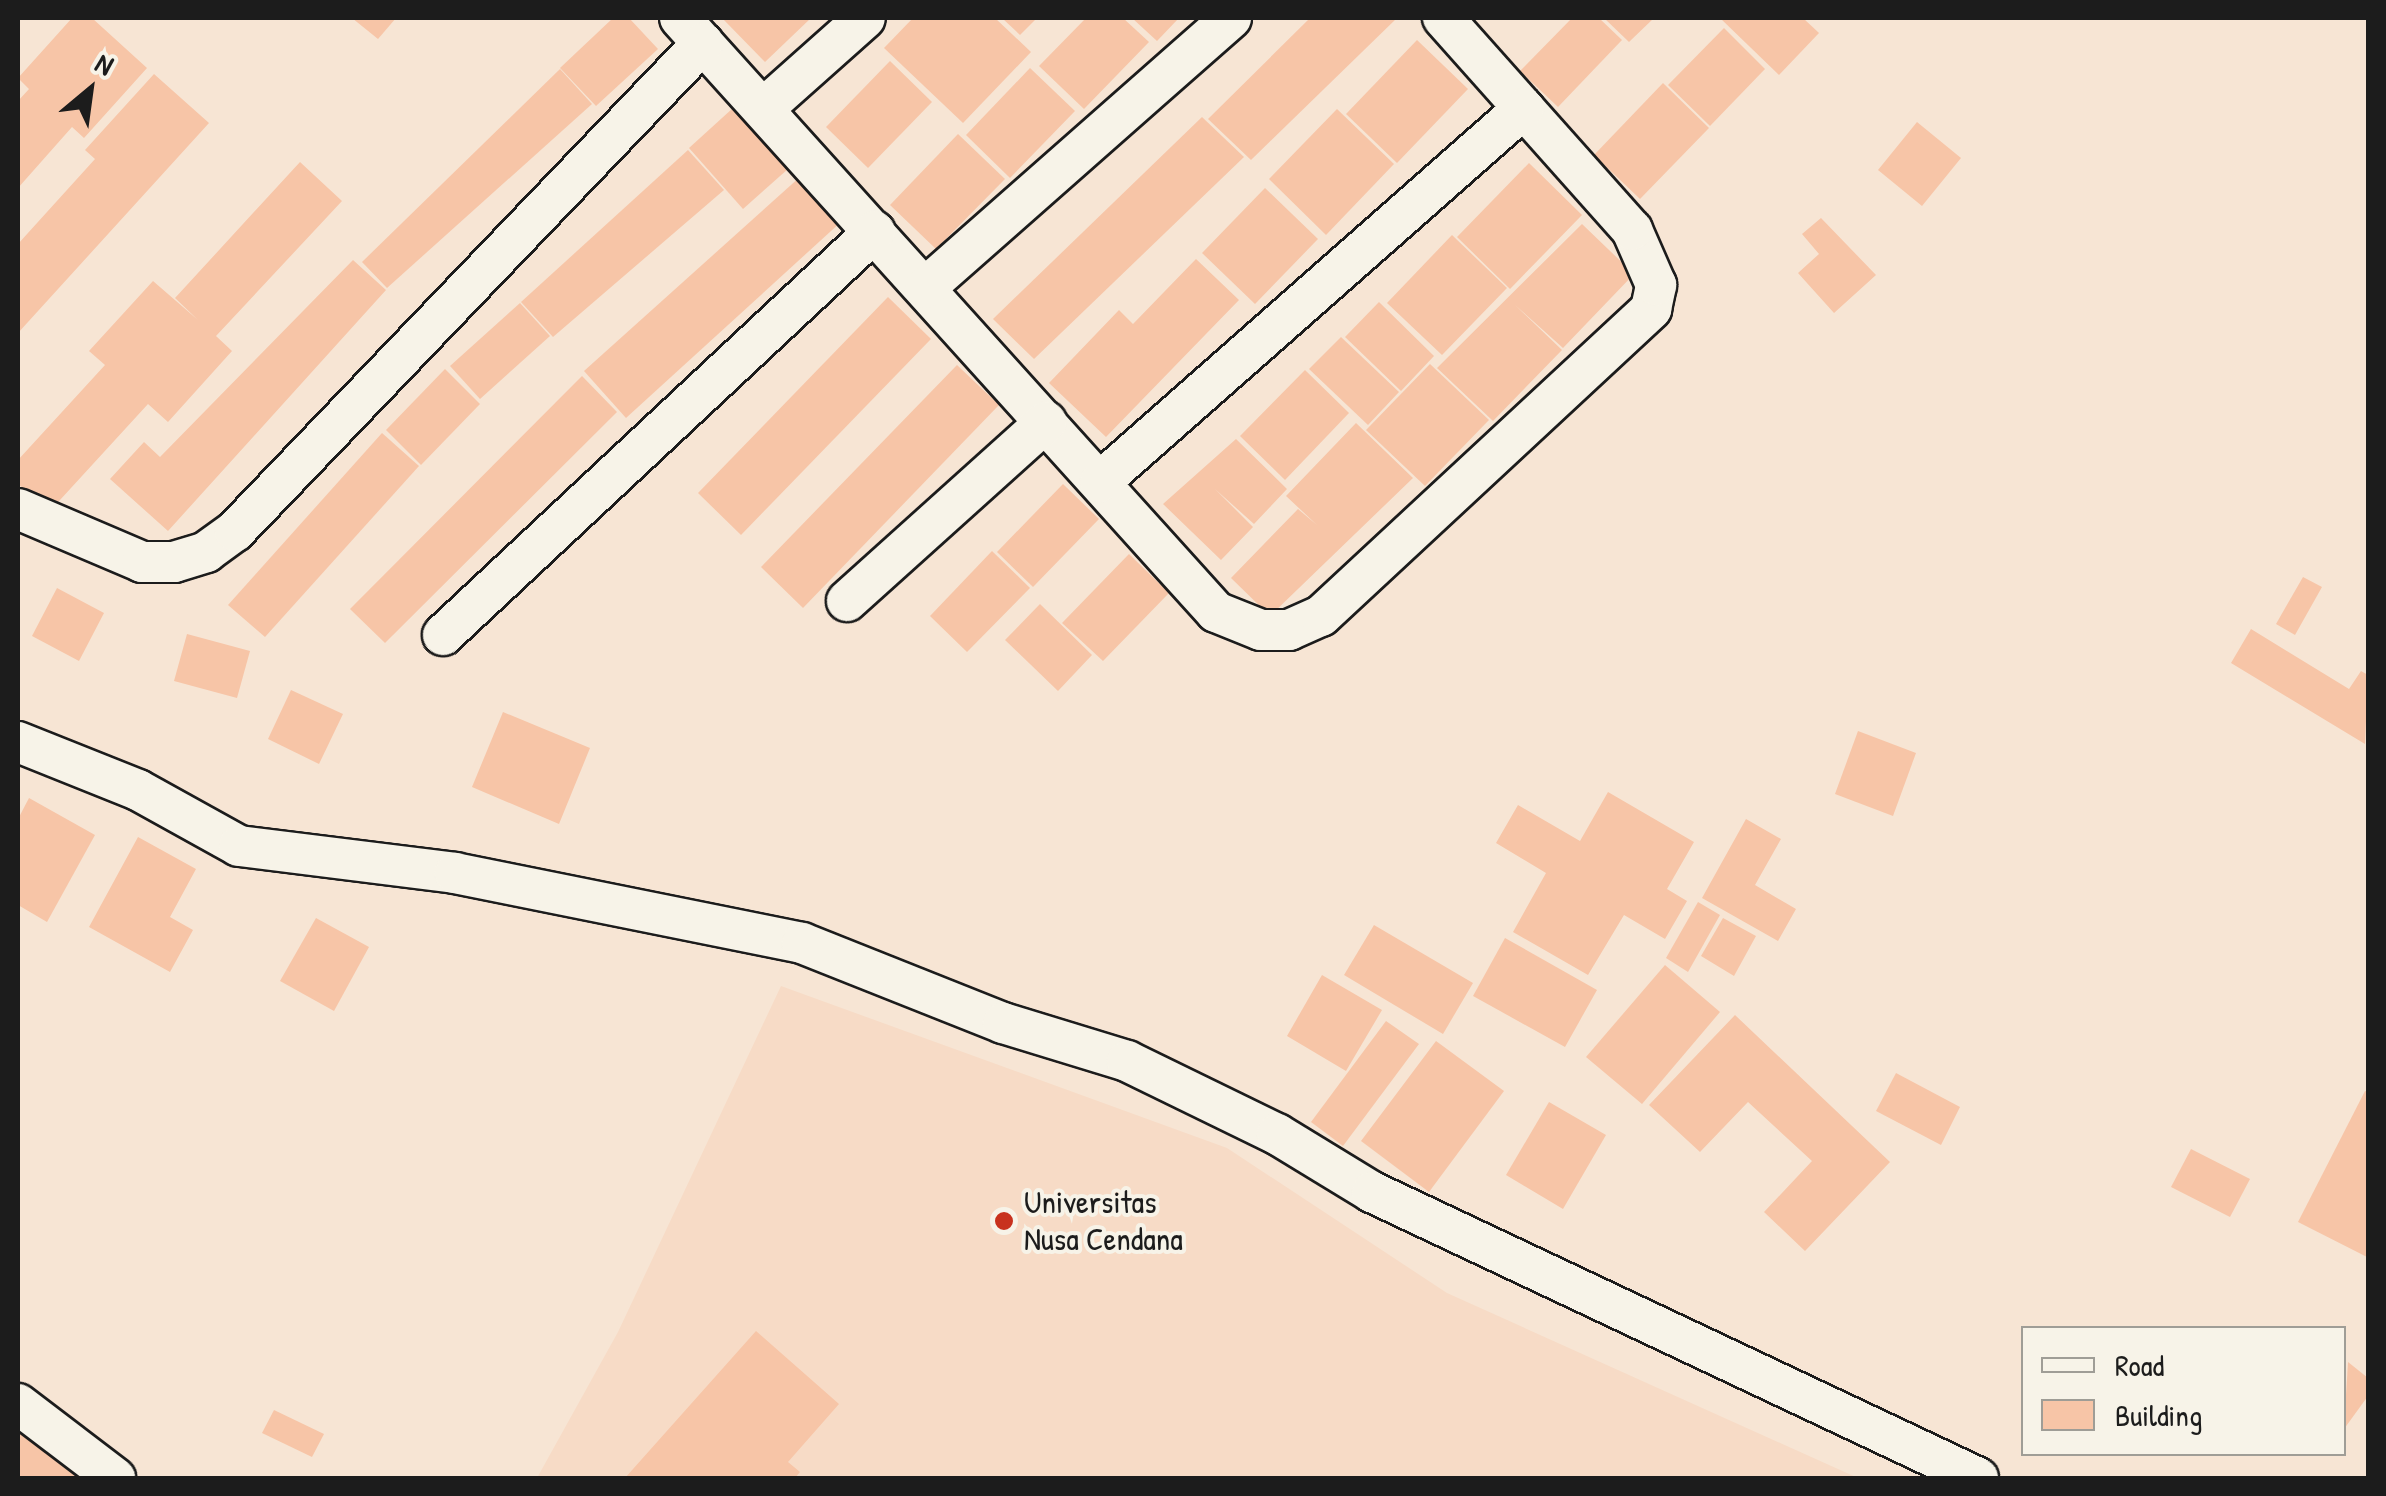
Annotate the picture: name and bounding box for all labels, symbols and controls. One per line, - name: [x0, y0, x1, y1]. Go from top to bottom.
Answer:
- north arrow: [40, 40, 140, 140]
- text: N: [89, 44, 120, 84]
- place label: Universitas Nusa Cendana: [1024, 1184, 1183, 1259]
- marker: Universitas Nusa Cendana: [993, 1210, 1015, 1232]
- legend: [2021, 1326, 2346, 1456]
- text: Road: [2115, 1345, 2164, 1385]
- text: Building: [2115, 1395, 2202, 1435]

